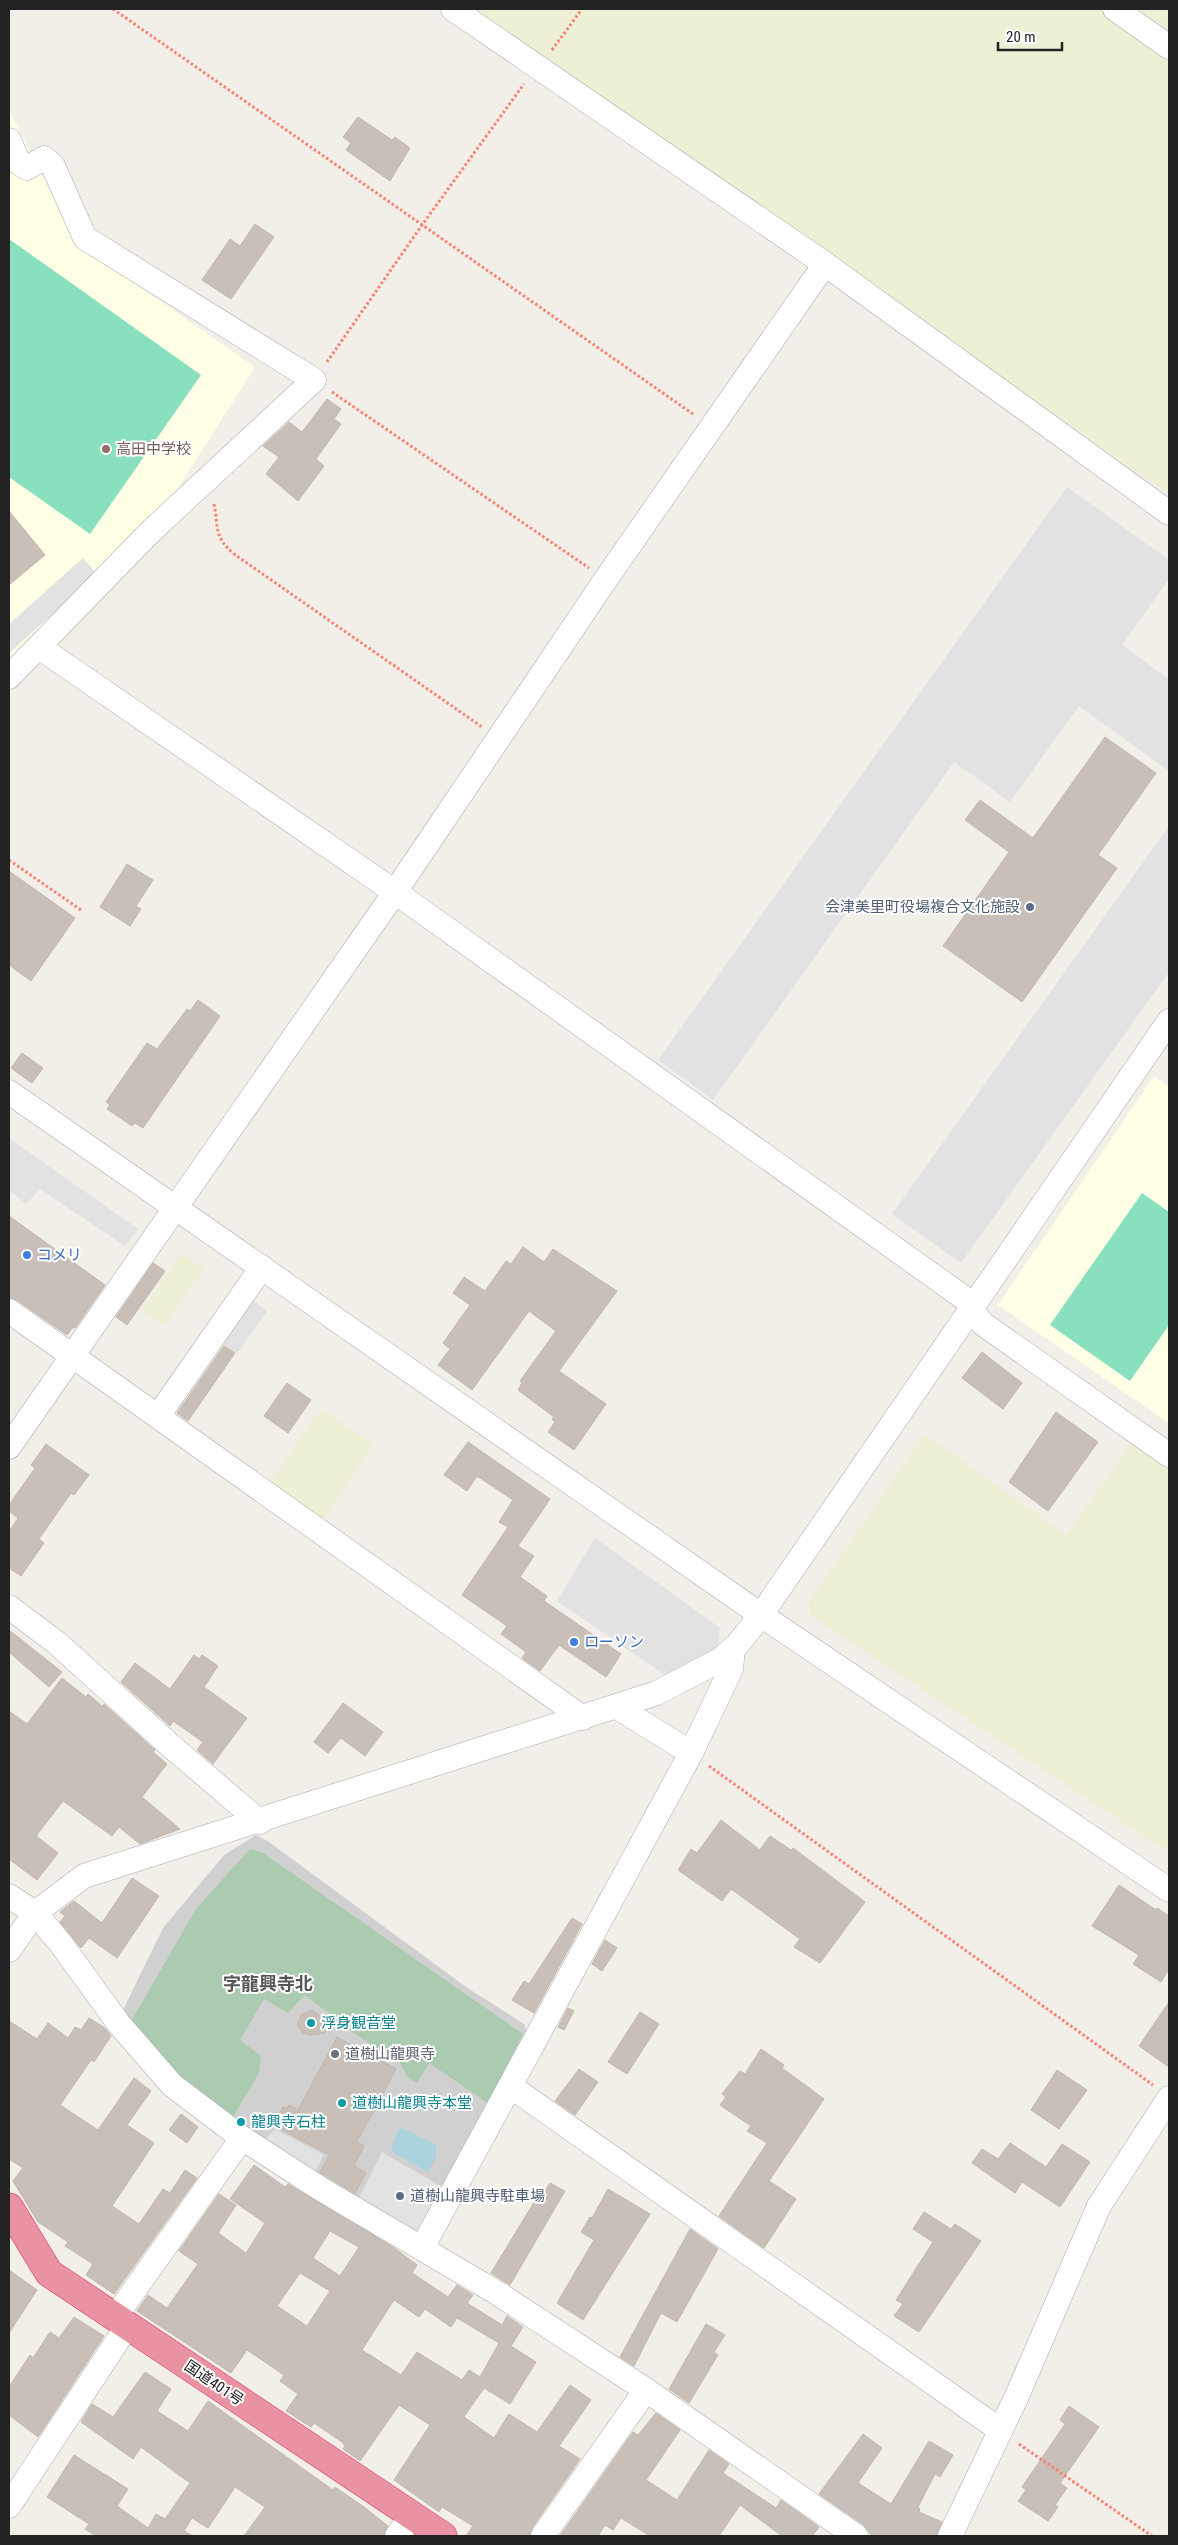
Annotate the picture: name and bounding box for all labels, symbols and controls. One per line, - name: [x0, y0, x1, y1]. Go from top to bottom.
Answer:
- scale bar: [998, 20, 1062, 52]
- text: 20 m: [1006, 28, 1036, 46]
- place label: 高田中学校: [116, 440, 191, 458]
- marker: 高田中学校: [100, 443, 112, 455]
- place label: 会津美里町役場複合文化施設: [825, 898, 1020, 916]
- marker: 会津美里町役場複合文化施設: [1024, 901, 1036, 913]
- place label: コメリ: [37, 1246, 82, 1264]
- marker: コメリ: [21, 1249, 33, 1261]
- place label: ローソン: [584, 1633, 644, 1651]
- marker: ローソン: [568, 1636, 580, 1648]
- district label: 字龍興寺北: [223, 1973, 313, 1994]
- place label: 浮身観音堂: [321, 2014, 396, 2032]
- marker: 浮身観音堂: [305, 2017, 317, 2029]
- place label: 道樹山龍興寺: [345, 2045, 435, 2063]
- marker: 道樹山龍興寺: [329, 2048, 341, 2060]
- place label: 道樹山龍興寺本堂: [352, 2094, 472, 2112]
- marker: 道樹山龍興寺本堂: [336, 2097, 348, 2109]
- place label: 龍興寺石柱: [251, 2113, 326, 2131]
- marker: 龍興寺石柱: [235, 2116, 247, 2128]
- place label: 道樹山龍興寺駐車場: [410, 2187, 545, 2205]
- marker: 道樹山龍興寺駐車場: [394, 2190, 406, 2202]
- street label: 国道401号: [181, 2357, 247, 2409]

